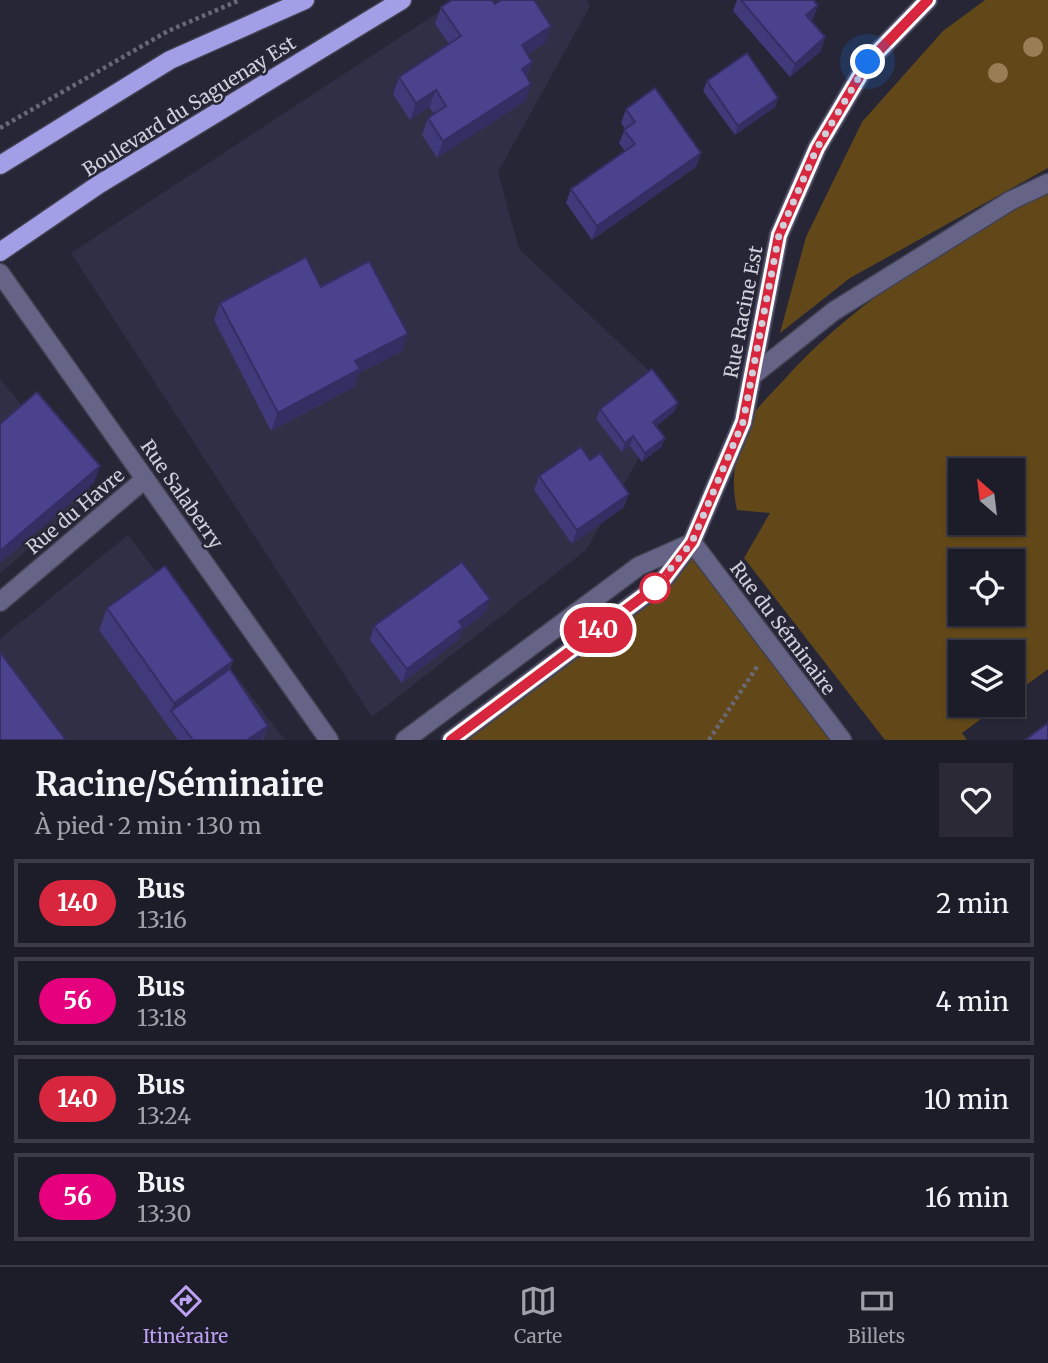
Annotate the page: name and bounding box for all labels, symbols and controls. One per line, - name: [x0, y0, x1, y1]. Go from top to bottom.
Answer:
- street label: Boulevard du Saguenay Est: [78, 30, 301, 182]
- your location: [850, 44, 885, 79]
- street label: Rue Racine Est: [718, 243, 768, 380]
- street label: Rue Salaberry: [136, 435, 228, 553]
- north arrow: [948, 458, 1026, 536]
- map controls: [948, 458, 1025, 717]
- street label: Rue du Havre: [21, 463, 129, 559]
- button: locate: [948, 549, 1025, 626]
- street label: Rue du Séminaire: [725, 557, 841, 699]
- unlabelled marker: [640, 573, 670, 603]
- line badge: 140: [558, 607, 638, 653]
- text: 140: [578, 614, 618, 645]
- button: layers: [948, 640, 1025, 717]
- button: heart: [939, 763, 1013, 837]
- text: Racine/Séminaire: [35, 764, 324, 805]
- text: À pied · 2 min · 130 m: [35, 811, 262, 840]
- text: Bus: [137, 872, 185, 905]
- text: 140: [57, 887, 98, 918]
- text: 2 min: [936, 887, 1009, 920]
- text: 13:16: [137, 905, 187, 934]
- text: Bus: [137, 970, 185, 1003]
- text: 56: [63, 985, 92, 1016]
- text: 4 min: [935, 985, 1009, 1018]
- text: 13:18: [137, 1003, 187, 1032]
- text: Bus: [137, 1068, 185, 1101]
- text: 140: [57, 1083, 98, 1114]
- text: 10 min: [924, 1083, 1009, 1116]
- text: 13:24: [137, 1101, 191, 1130]
- text: Bus: [137, 1166, 185, 1199]
- text: 56: [63, 1181, 92, 1212]
- text: 16 min: [925, 1181, 1009, 1214]
- text: 13:30: [137, 1199, 191, 1228]
- tab: Itinéraire: [143, 1282, 228, 1348]
- tab: Carte: [514, 1282, 562, 1348]
- tab: Billets: [848, 1282, 905, 1348]

